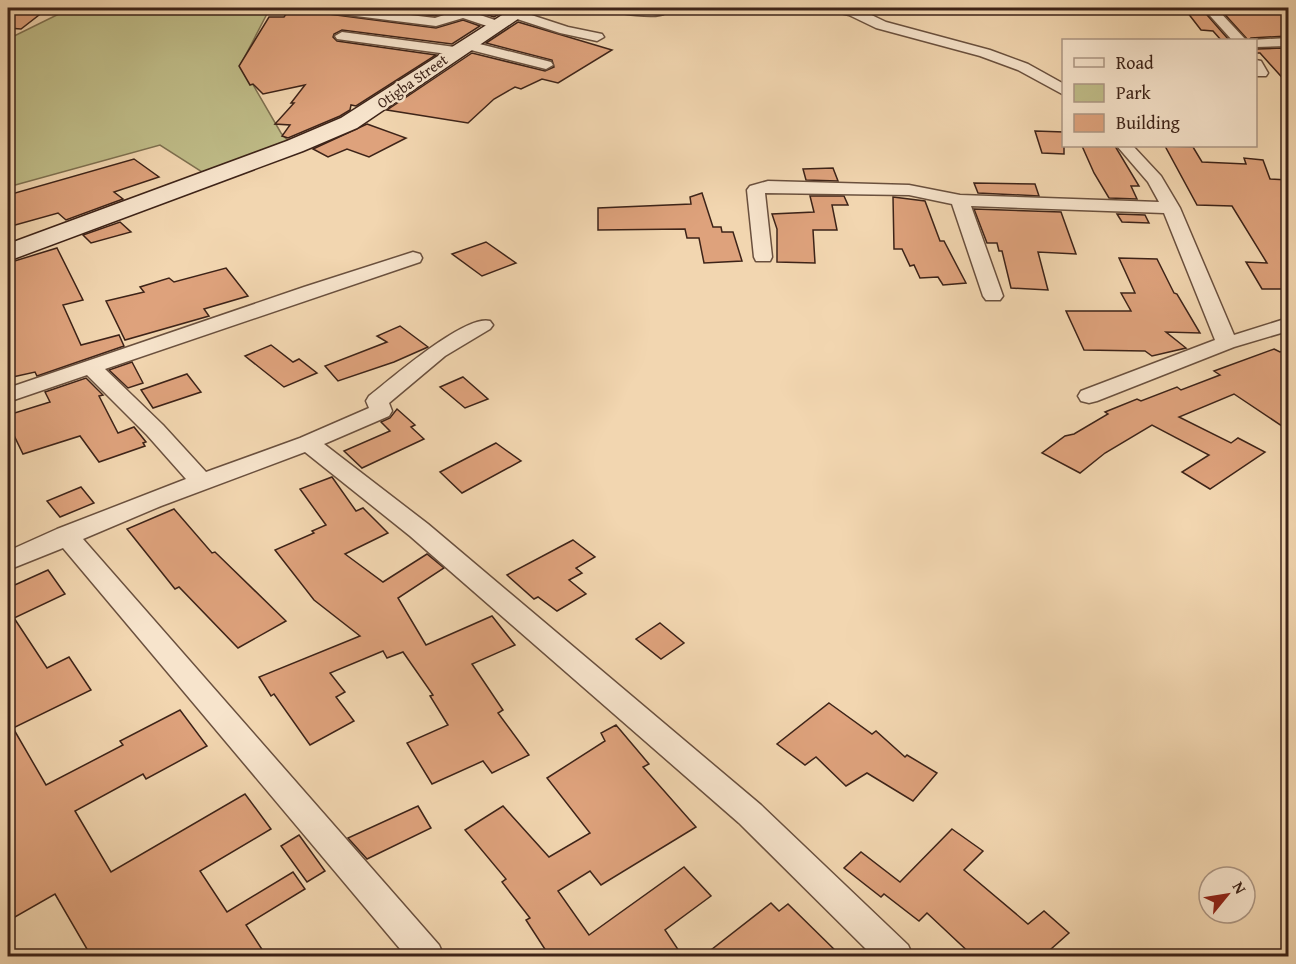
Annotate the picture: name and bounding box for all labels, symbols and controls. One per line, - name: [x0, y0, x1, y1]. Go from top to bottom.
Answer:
- legend: [1062, 39, 1257, 147]
- street label: Otigba Street: [372, 48, 452, 113]
- text: Road: [1116, 49, 1154, 76]
- text: Park: [1116, 79, 1152, 106]
- text: Building: [1116, 109, 1180, 136]
- north arrow: [1197, 865, 1257, 925]
- text: N: [1227, 877, 1253, 898]

